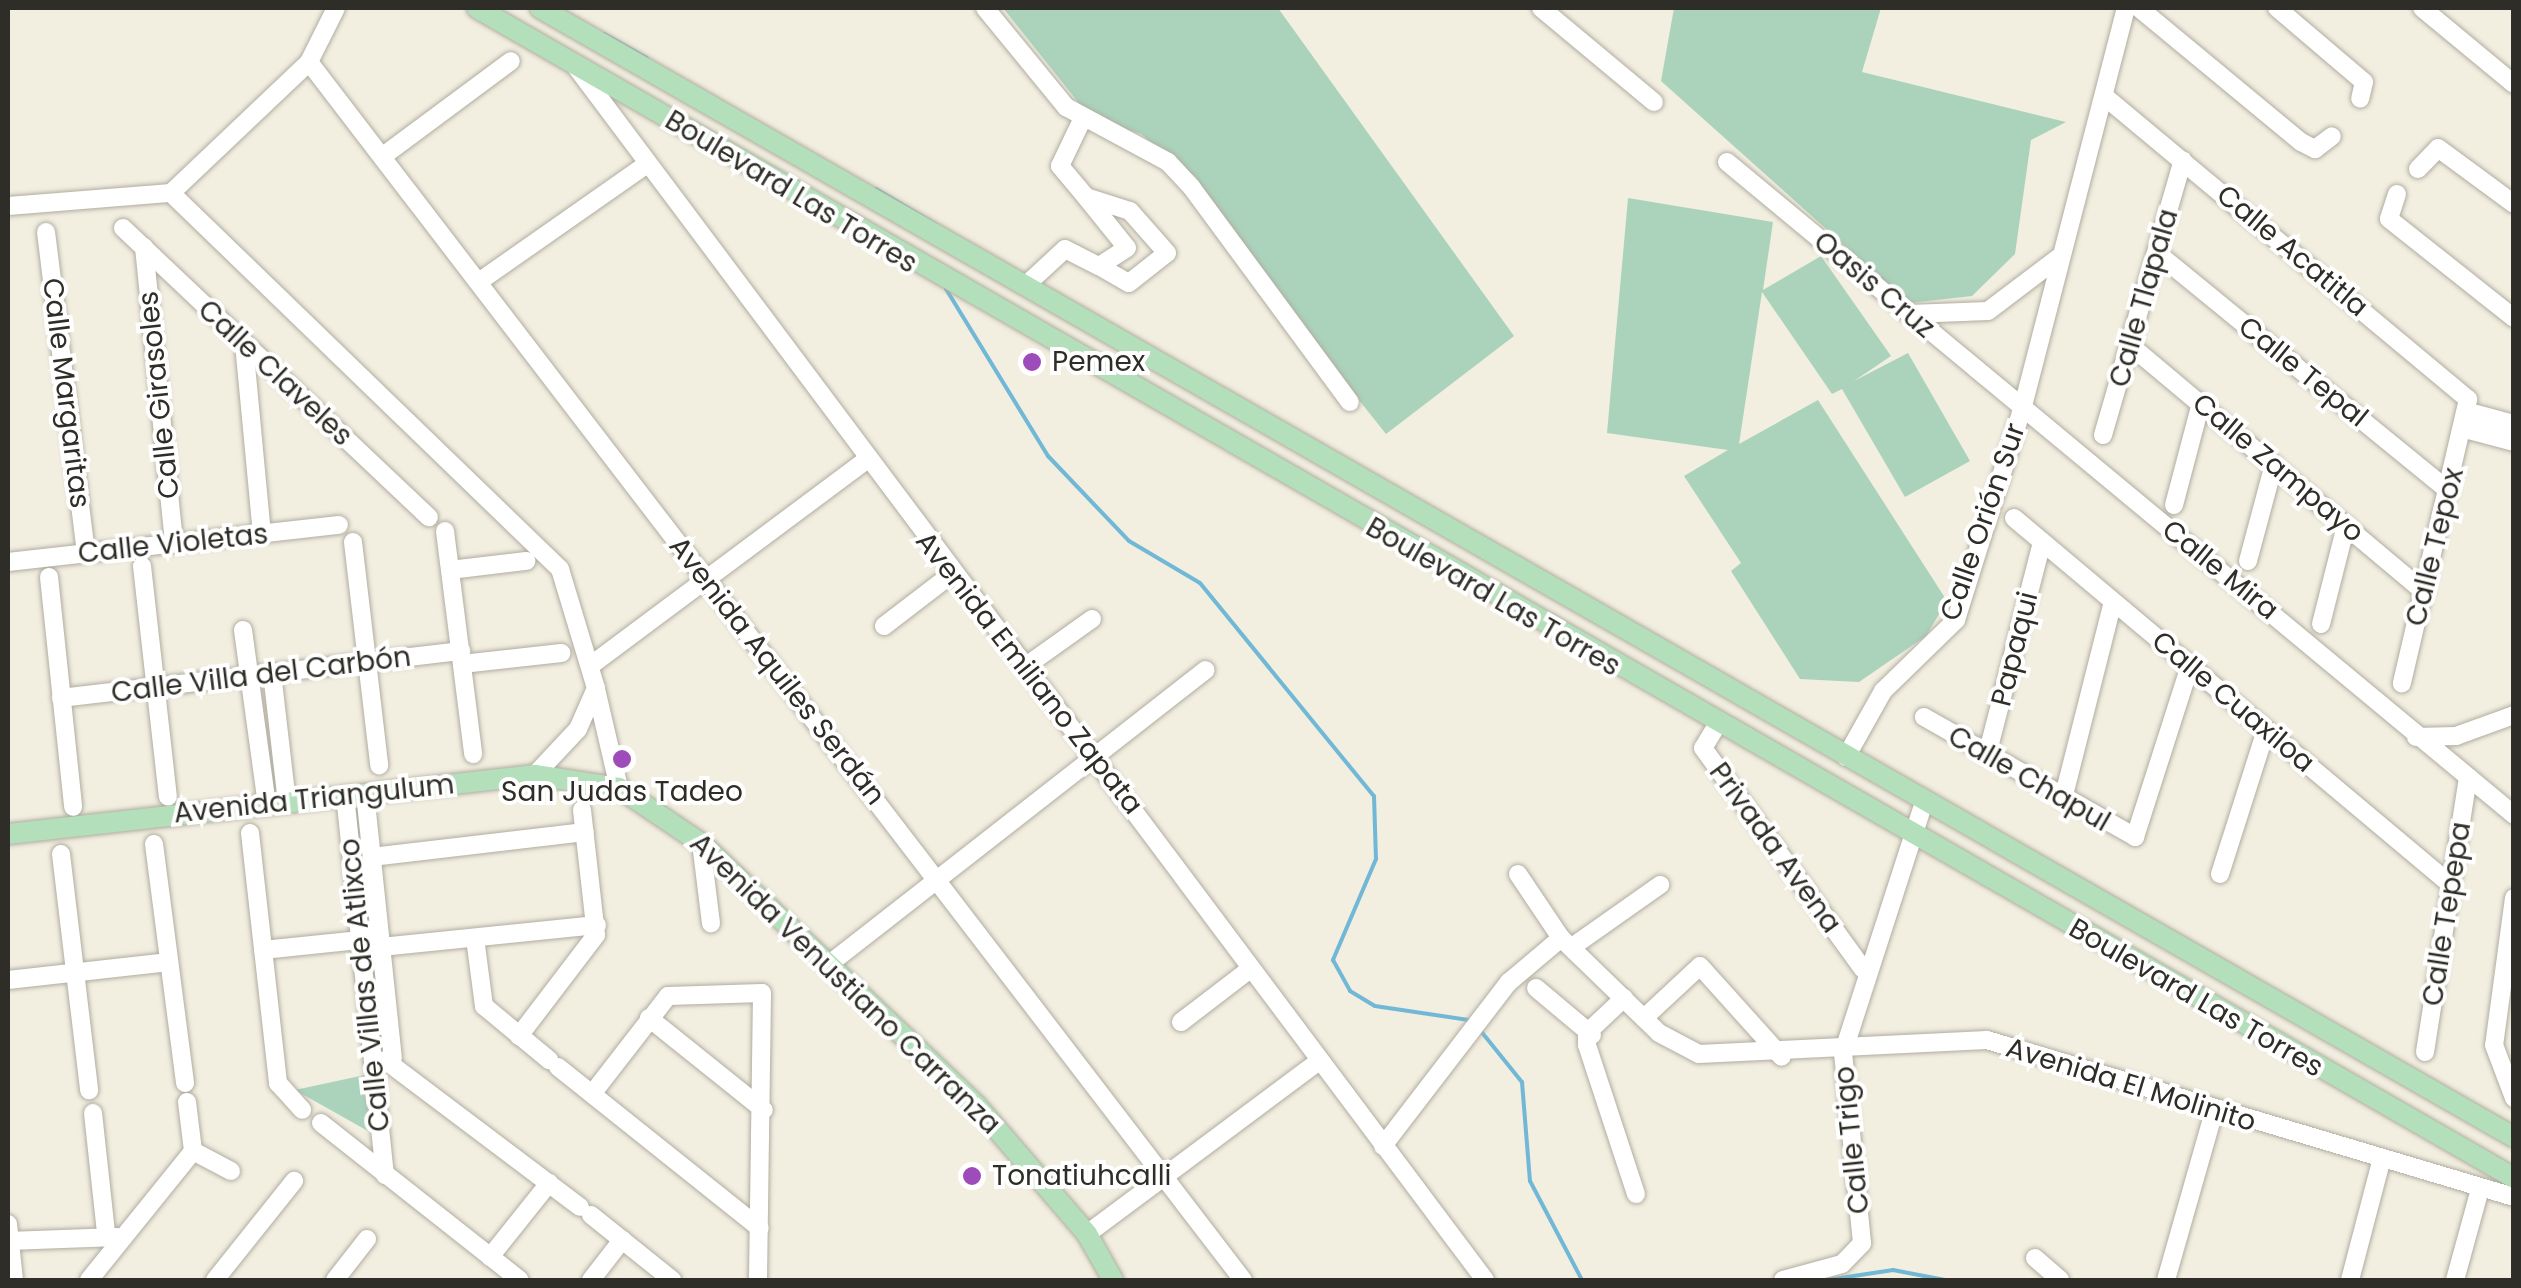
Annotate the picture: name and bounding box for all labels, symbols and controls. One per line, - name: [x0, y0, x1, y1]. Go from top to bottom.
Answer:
- street label: Boulevard Las Torres: [659, 103, 923, 281]
- street label: Calle Acatitla: [2210, 178, 2374, 324]
- street label: Calle Tlapala: [2103, 205, 2185, 391]
- street label: Oasis Cruz: [1807, 225, 1941, 345]
- street label: Calle Margaritas: [35, 276, 97, 510]
- street label: Calle Girasoles: [131, 290, 187, 500]
- street label: Calle Claveles: [191, 293, 359, 453]
- street label: Calle Tepal: [2232, 310, 2374, 434]
- place label: Pemex: [1052, 345, 1145, 379]
- marker: Pemex: [1021, 351, 1043, 373]
- street label: Calle Zampayo: [2185, 386, 2371, 550]
- street label: Calle Orión Sur: [1933, 419, 2033, 625]
- street label: Calle Tepox: [2399, 464, 2471, 630]
- street label: Boulevard Las Torres: [1360, 511, 1626, 683]
- street label: Calle Mira: [2155, 513, 2285, 627]
- street label: Calle Violetas: [76, 517, 270, 571]
- street label: Avenida Emiliano Zapata: [908, 525, 1150, 821]
- street label: Avenida Aquiles Serdán: [662, 530, 892, 812]
- street label: Papaqui: [1985, 588, 2045, 710]
- street label: Calle Cuaxiloa: [2145, 624, 2321, 780]
- street label: Calle Villa del Carbón: [109, 640, 413, 710]
- street label: Calle Chapul: [1942, 719, 2116, 839]
- marker: San Judas Tadeo: [611, 748, 633, 770]
- street label: Privada Avena: [1702, 756, 1848, 940]
- street label: Avenida Triangulum: [172, 768, 456, 830]
- place label: San Judas Tadeo: [501, 775, 743, 809]
- street label: Calle Tepepa: [2416, 820, 2478, 1008]
- street label: Avenida Venustiano Carranza: [683, 827, 1007, 1141]
- street label: Calle Villas de Atlixco: [333, 837, 397, 1133]
- street label: Boulevard Las Torres: [2063, 912, 2329, 1084]
- street label: Avenida El Molinito: [2002, 1031, 2260, 1139]
- street label: Calle Trigo: [1828, 1064, 1876, 1216]
- place label: Tonatiuhcalli: [992, 1159, 1171, 1193]
- marker: Tonatiuhcalli: [961, 1165, 983, 1187]

